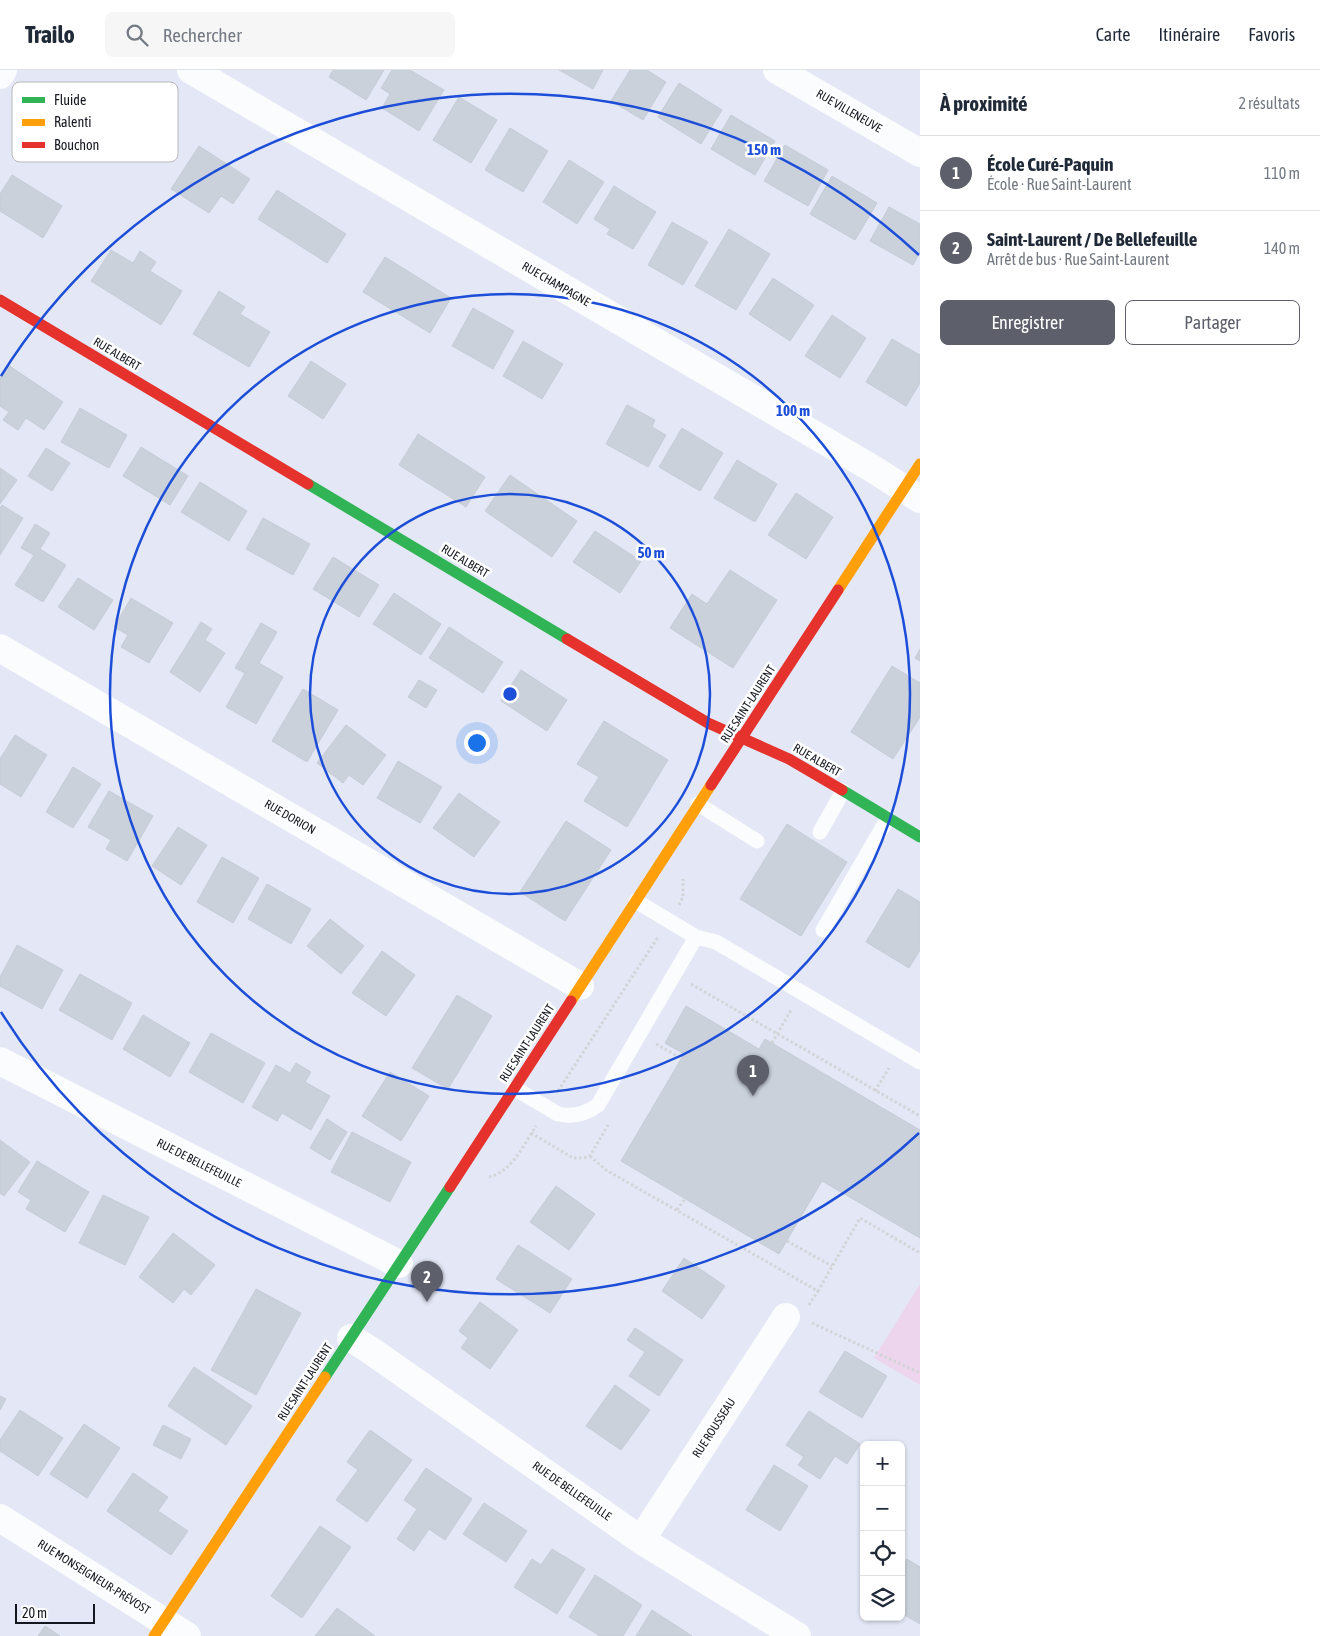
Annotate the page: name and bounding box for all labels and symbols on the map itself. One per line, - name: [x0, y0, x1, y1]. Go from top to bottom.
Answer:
- legend: [12, 82, 178, 162]
- street label: RUE VILLENEUVE: [814, 87, 884, 135]
- text: Fluide: [54, 92, 86, 108]
- text: Ralenti: [54, 114, 91, 130]
- text: Bouchon: [54, 137, 99, 153]
- text: 150 m: [747, 141, 781, 158]
- street label: RUE CHAMPAGNE: [520, 259, 592, 309]
- street label: RUE ALBERT: [91, 334, 144, 374]
- text: 100 m: [776, 402, 810, 419]
- street label: RUE ALBERT: [439, 541, 492, 581]
- text: 50 m: [638, 544, 665, 561]
- street label: RUE SAINT-LAURENT: [718, 662, 779, 745]
- centre of rings: [501, 685, 519, 703]
- your location: [464, 730, 490, 756]
- street label: RUE ALBERT: [791, 741, 844, 780]
- street label: RUE DORION: [262, 797, 318, 837]
- street label: RUE SAINT-LAURENT: [497, 1001, 558, 1084]
- pin: 1: [737, 1055, 769, 1096]
- street label: RUE DE BELLEFEUILLE: [154, 1136, 244, 1190]
- pin: 2: [411, 1261, 443, 1302]
- street label: RUE SAINT-LAURENT: [275, 1340, 336, 1423]
- street label: RUE ROUSSEAU: [690, 1396, 738, 1460]
- street label: RUE DE BELLEFEUILLE: [530, 1459, 614, 1523]
- street label: RUE MONSEIGNEUR-PRÉVOST: [35, 1537, 153, 1618]
- scale bar: [15, 1601, 95, 1624]

